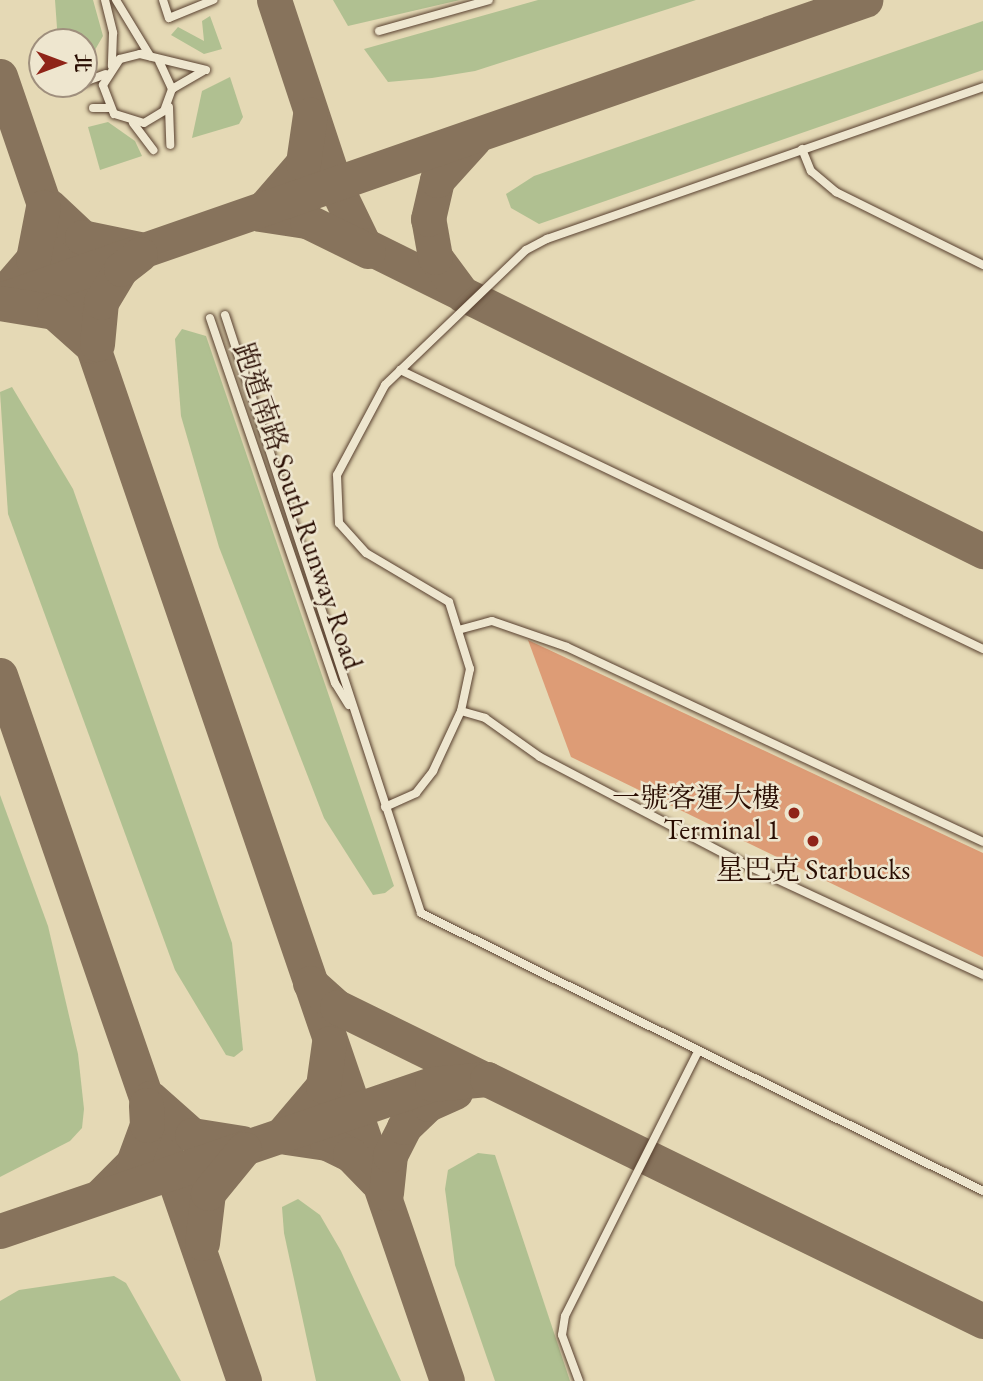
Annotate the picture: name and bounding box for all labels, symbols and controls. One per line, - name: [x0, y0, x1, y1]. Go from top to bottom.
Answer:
- north arrow: [28, 28, 98, 98]
- text: 北: [70, 53, 95, 73]
- street label: 跑道南路 South Runway Road: [227, 338, 371, 674]
- place label: 一號客運大樓 Terminal 1: [612, 780, 780, 846]
- marker: 一號客運大樓 Terminal 1: [786, 805, 802, 821]
- marker: 星巴克 Starbucks: [805, 833, 821, 849]
- place label: 星巴克 Starbucks: [716, 852, 910, 886]

